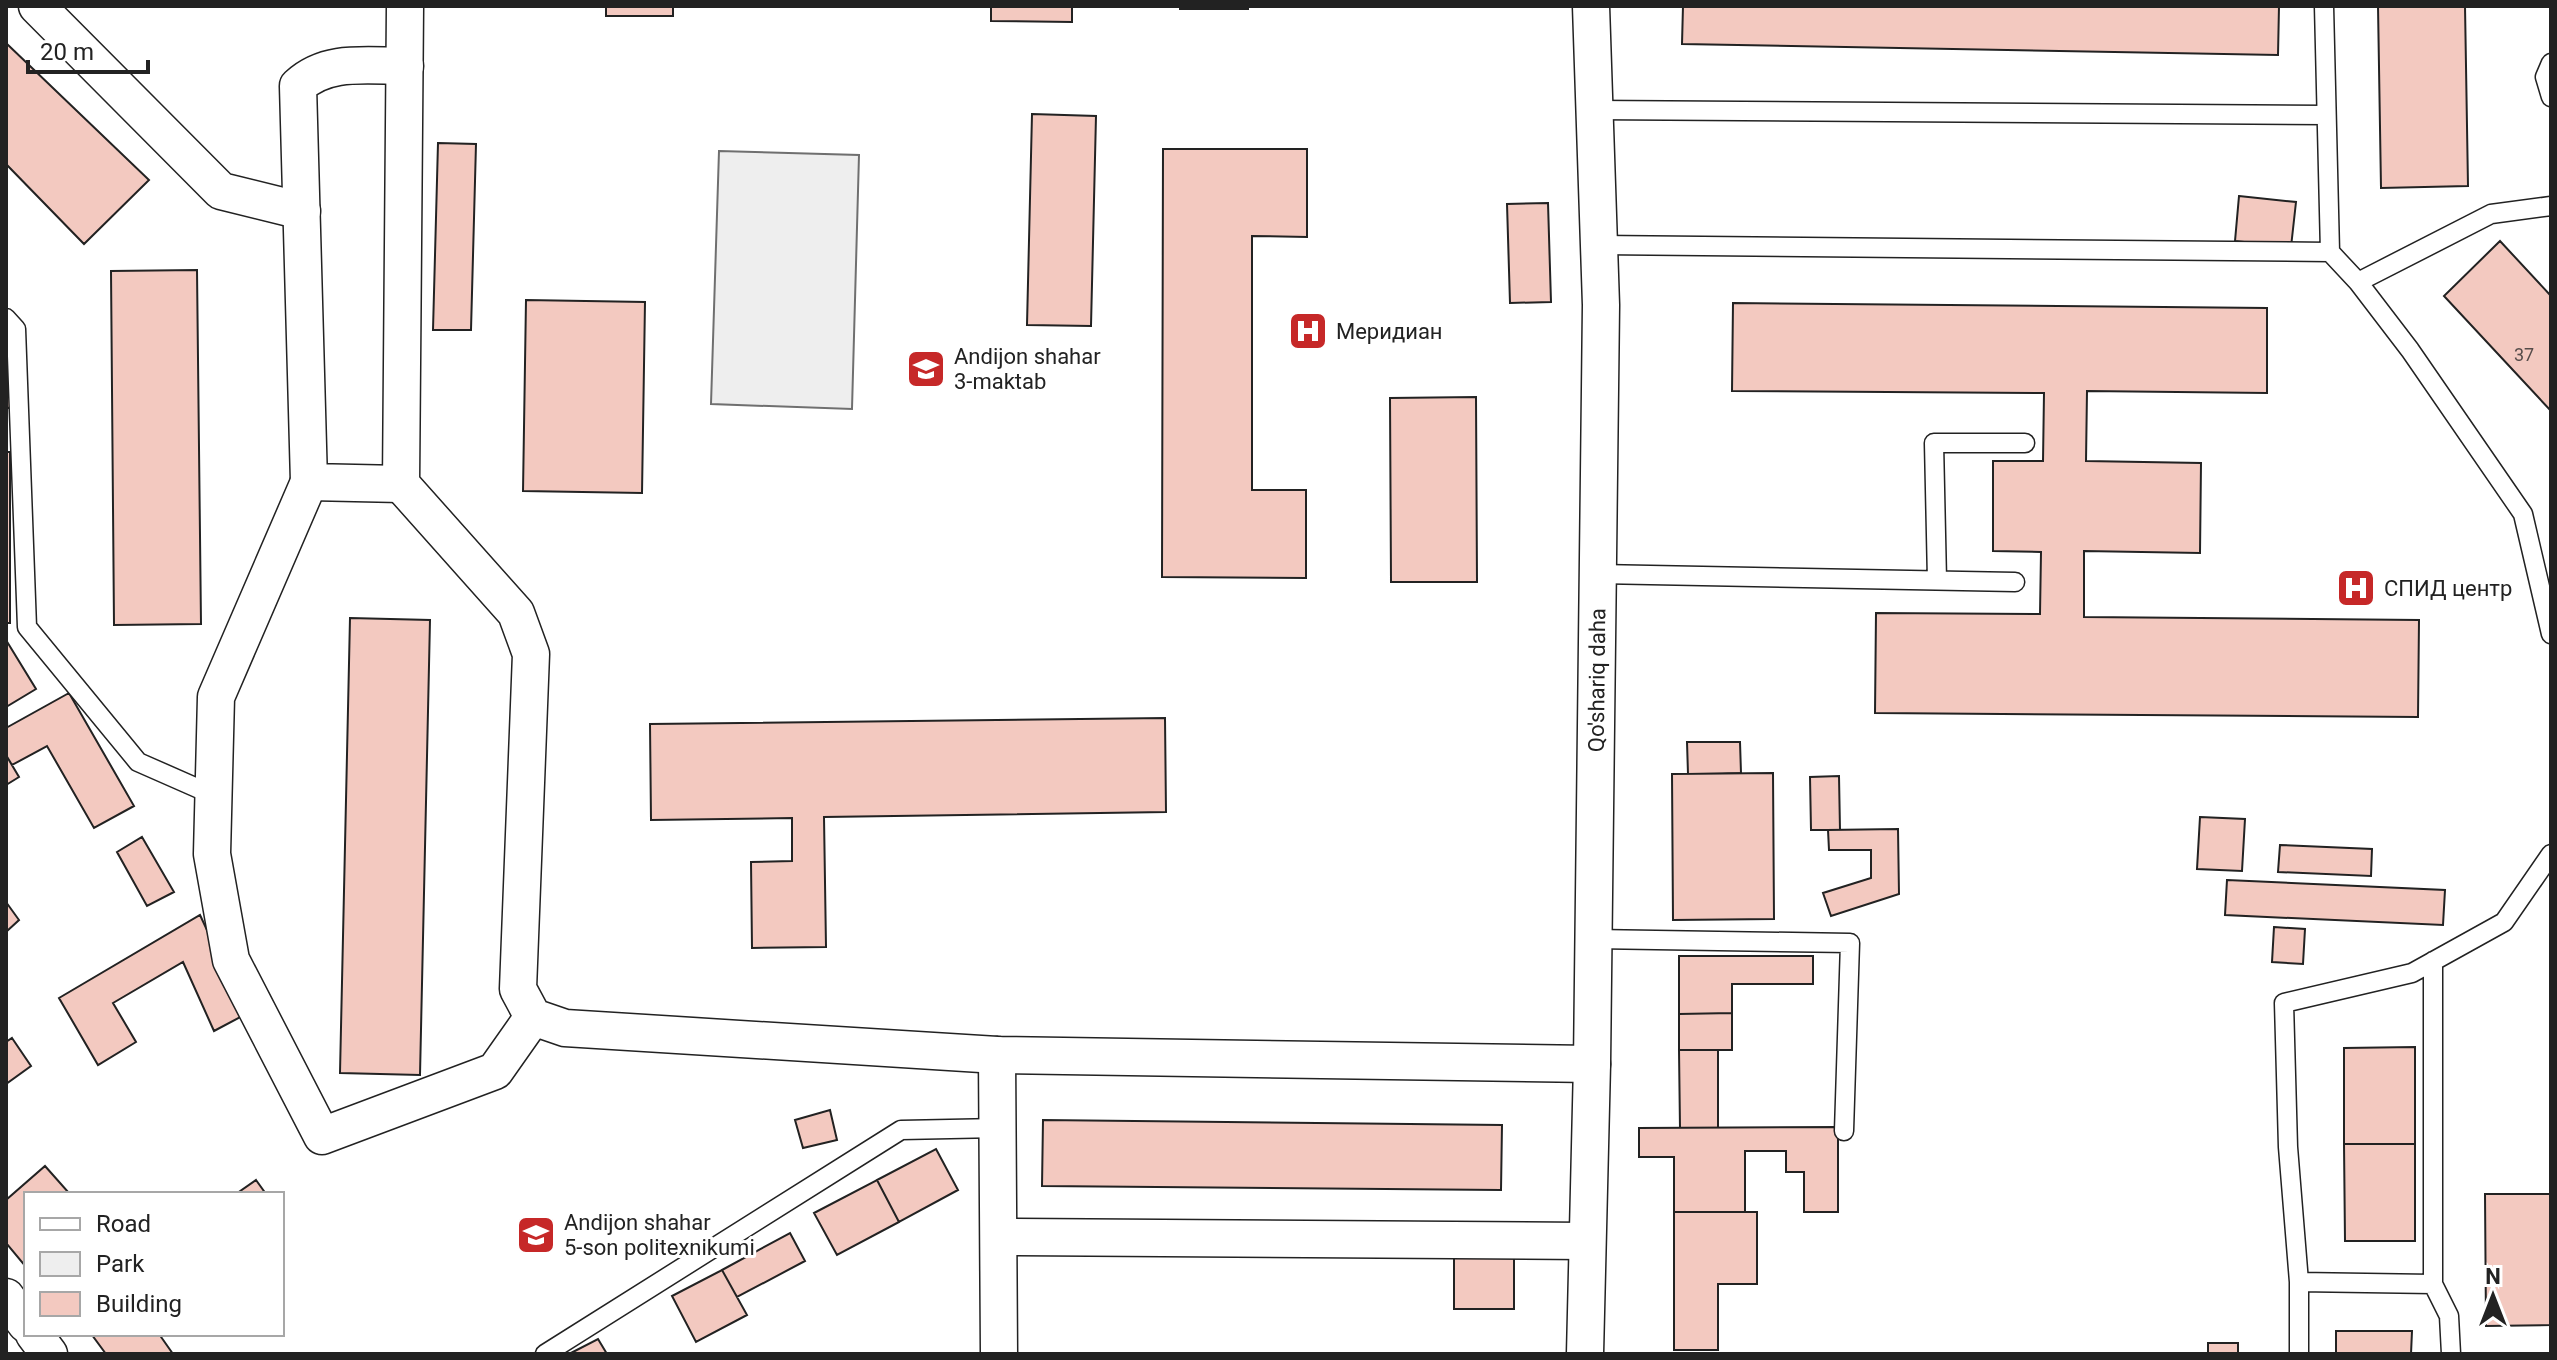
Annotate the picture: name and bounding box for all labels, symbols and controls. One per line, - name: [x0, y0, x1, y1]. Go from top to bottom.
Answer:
- scale bar: [28, 24, 148, 74]
- text: 20 m: [40, 38, 94, 66]
- hospital icon: Меридиан: [1287, 310, 1329, 352]
- place label: Меридиан: [1336, 319, 1443, 344]
- place label: Andijon shahar 3-maktab: [954, 344, 1101, 394]
- house number: 37: [2514, 344, 2534, 365]
- school or university icon: Andijon shahar 3-maktab: [905, 348, 947, 390]
- hospital icon: СПИД центр: [2335, 567, 2377, 609]
- place label: СПИД центр: [2384, 576, 2512, 601]
- street label: Qo'shariq daha: [1583, 608, 1610, 752]
- legend: [24, 1192, 284, 1336]
- text: Road: [96, 1210, 151, 1238]
- place label: Andijon shahar 5-son politexnikumi: [564, 1210, 755, 1260]
- school or university icon: Andijon shahar 5-son politexnikumi: [515, 1214, 557, 1256]
- text: Park: [96, 1250, 145, 1278]
- north arrow: [2453, 1256, 2533, 1336]
- text: N: [2485, 1264, 2501, 1289]
- text: Building: [96, 1290, 182, 1318]

